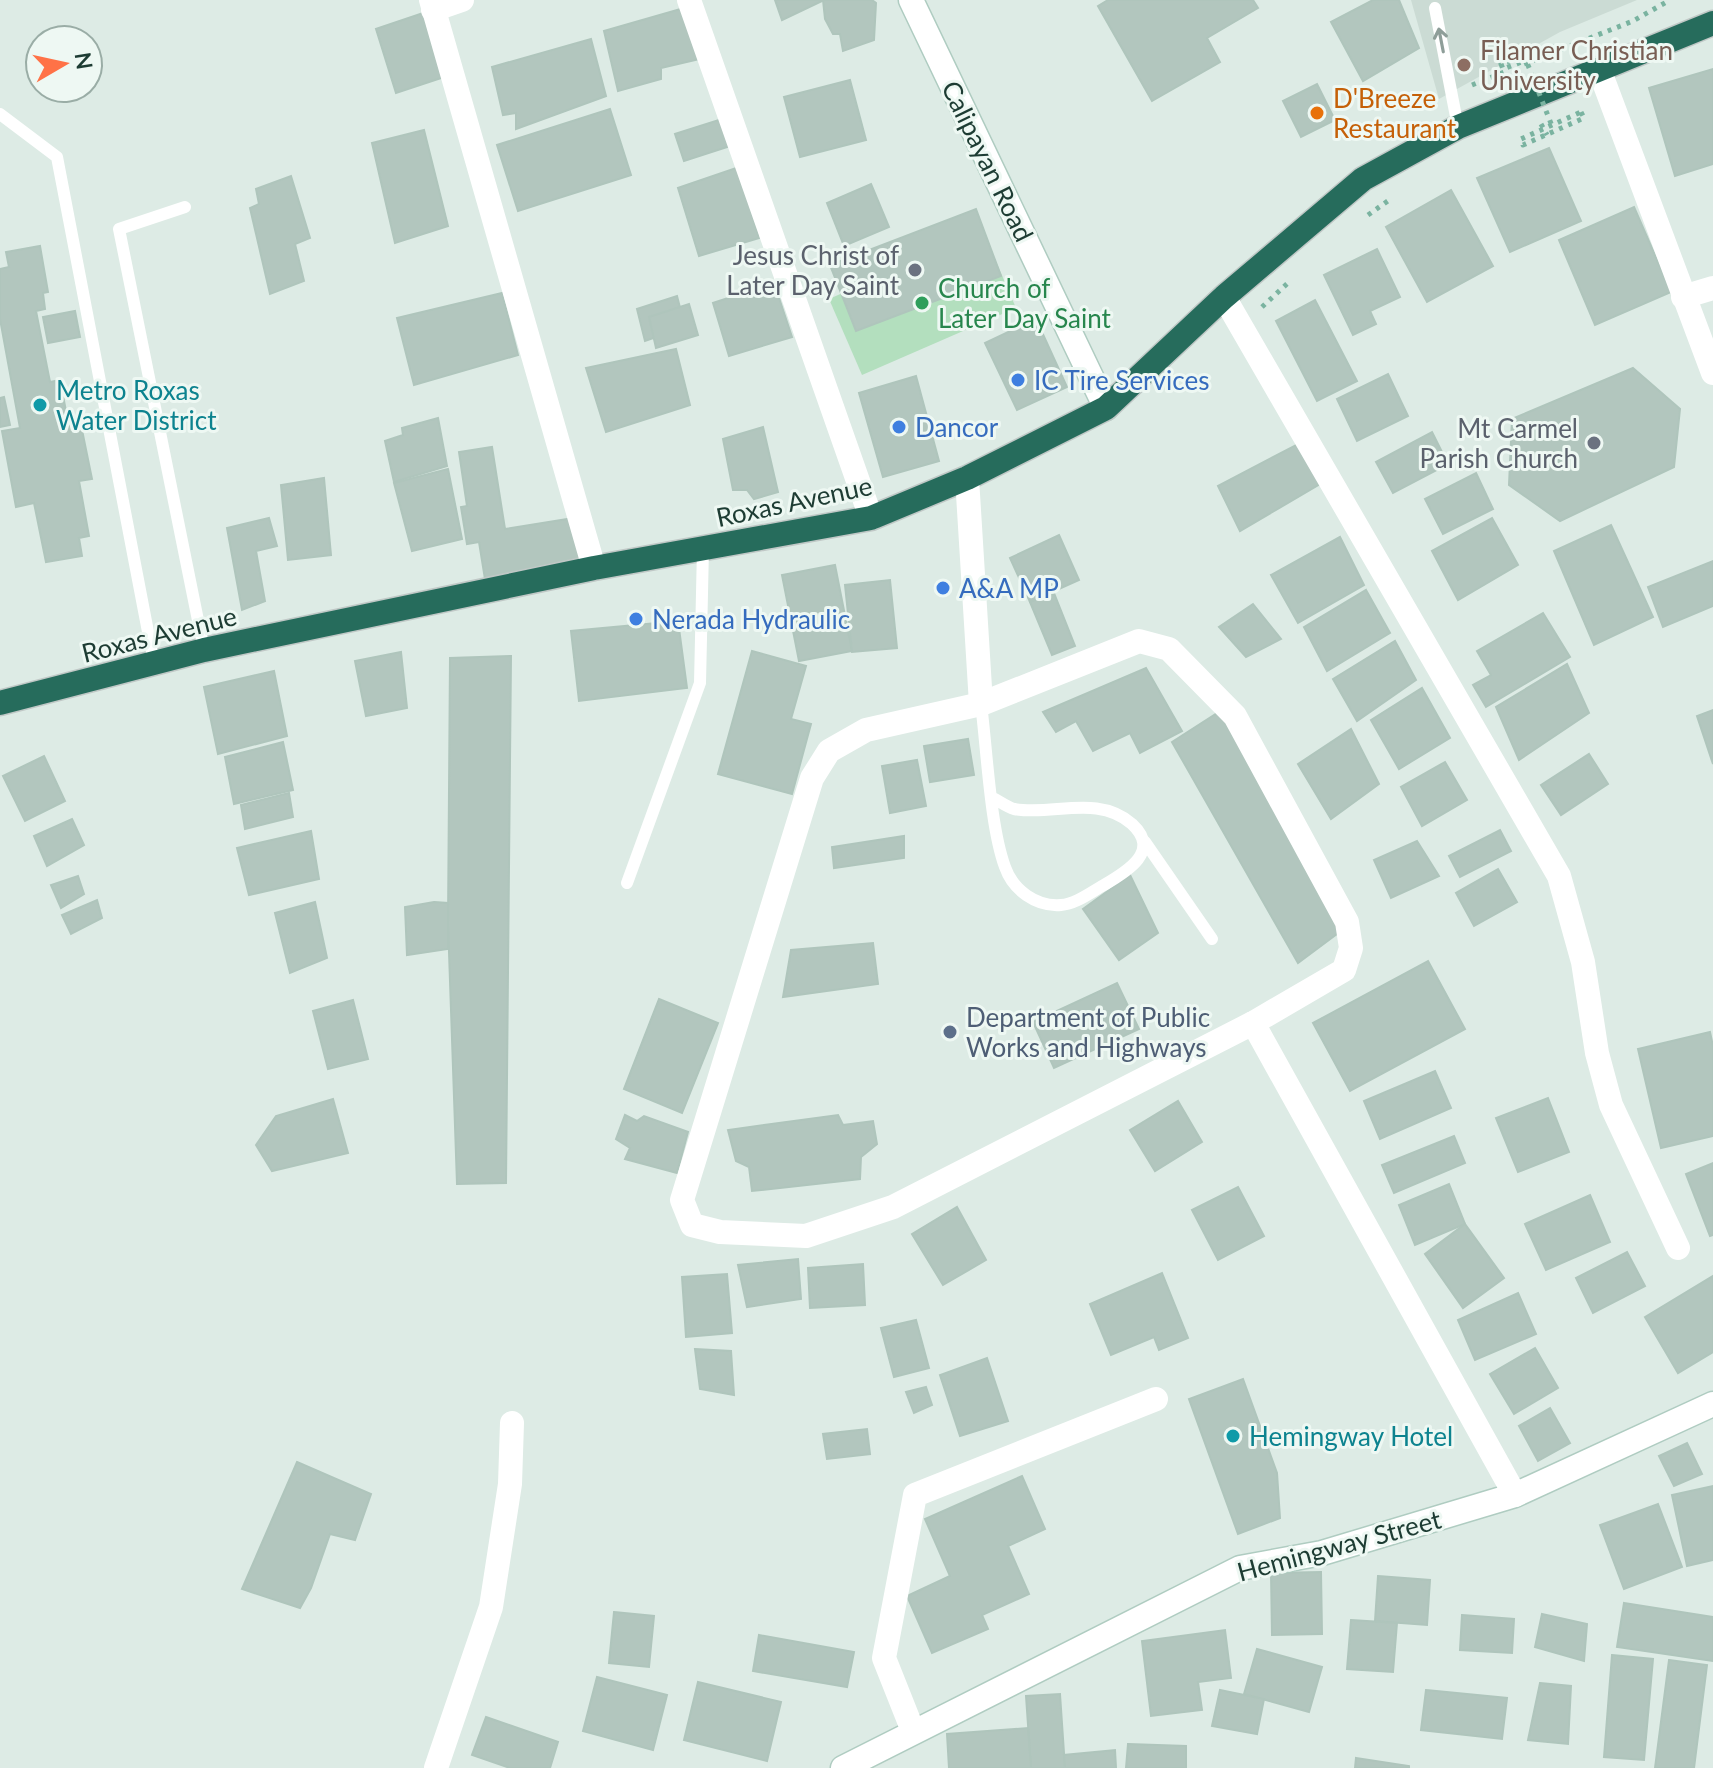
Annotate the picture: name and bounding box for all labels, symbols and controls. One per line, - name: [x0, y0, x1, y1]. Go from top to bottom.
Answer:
- north arrow: [24, 24, 104, 104]
- one-way arrow: [1433, 28, 1448, 53]
- place label: Filamer Christian University: [1480, 34, 1673, 96]
- text: N: [70, 50, 99, 71]
- marker: Filamer Christian University: [1455, 56, 1473, 74]
- street label: Calipayan Road: [935, 75, 1041, 247]
- place label: D'Breeze Restaurant: [1333, 82, 1457, 144]
- marker: D'Breeze Restaurant: [1308, 104, 1326, 122]
- place label: Jesus Christ of Later Day Saint: [726, 239, 900, 301]
- marker: Jesus Christ of Later Day Saint: [906, 261, 924, 279]
- place label: Church of Later Day Saint: [938, 272, 1112, 334]
- marker: Church of Later Day Saint: [913, 294, 931, 312]
- place label: IC Tire Services: [1034, 364, 1209, 396]
- marker: IC Tire Services: [1009, 371, 1027, 389]
- place label: Metro Roxas Water District: [56, 374, 217, 436]
- marker: Metro Roxas Water District: [31, 396, 49, 414]
- place label: Dancor: [915, 411, 999, 443]
- place label: Mt Carmel Parish Church: [1420, 412, 1578, 474]
- marker: Dancor: [890, 418, 908, 436]
- marker: Mt Carmel Parish Church: [1585, 434, 1603, 452]
- street label: Roxas Avenue: [713, 469, 875, 533]
- place label: A&A MP: [959, 572, 1059, 604]
- marker: A&A MP: [934, 579, 952, 597]
- street label: Roxas Avenue: [78, 599, 240, 669]
- place label: Nerada Hydraulic: [652, 603, 850, 635]
- marker: Nerada Hydraulic: [627, 610, 645, 628]
- place label: Department of Public Works and Highways: [966, 1001, 1210, 1063]
- marker: Department of Public Works and Highways: [941, 1023, 959, 1041]
- place label: Hemingway Hotel: [1249, 1420, 1453, 1452]
- marker: Hemingway Hotel: [1224, 1427, 1242, 1445]
- street label: Hemingway Street: [1234, 1502, 1445, 1588]

